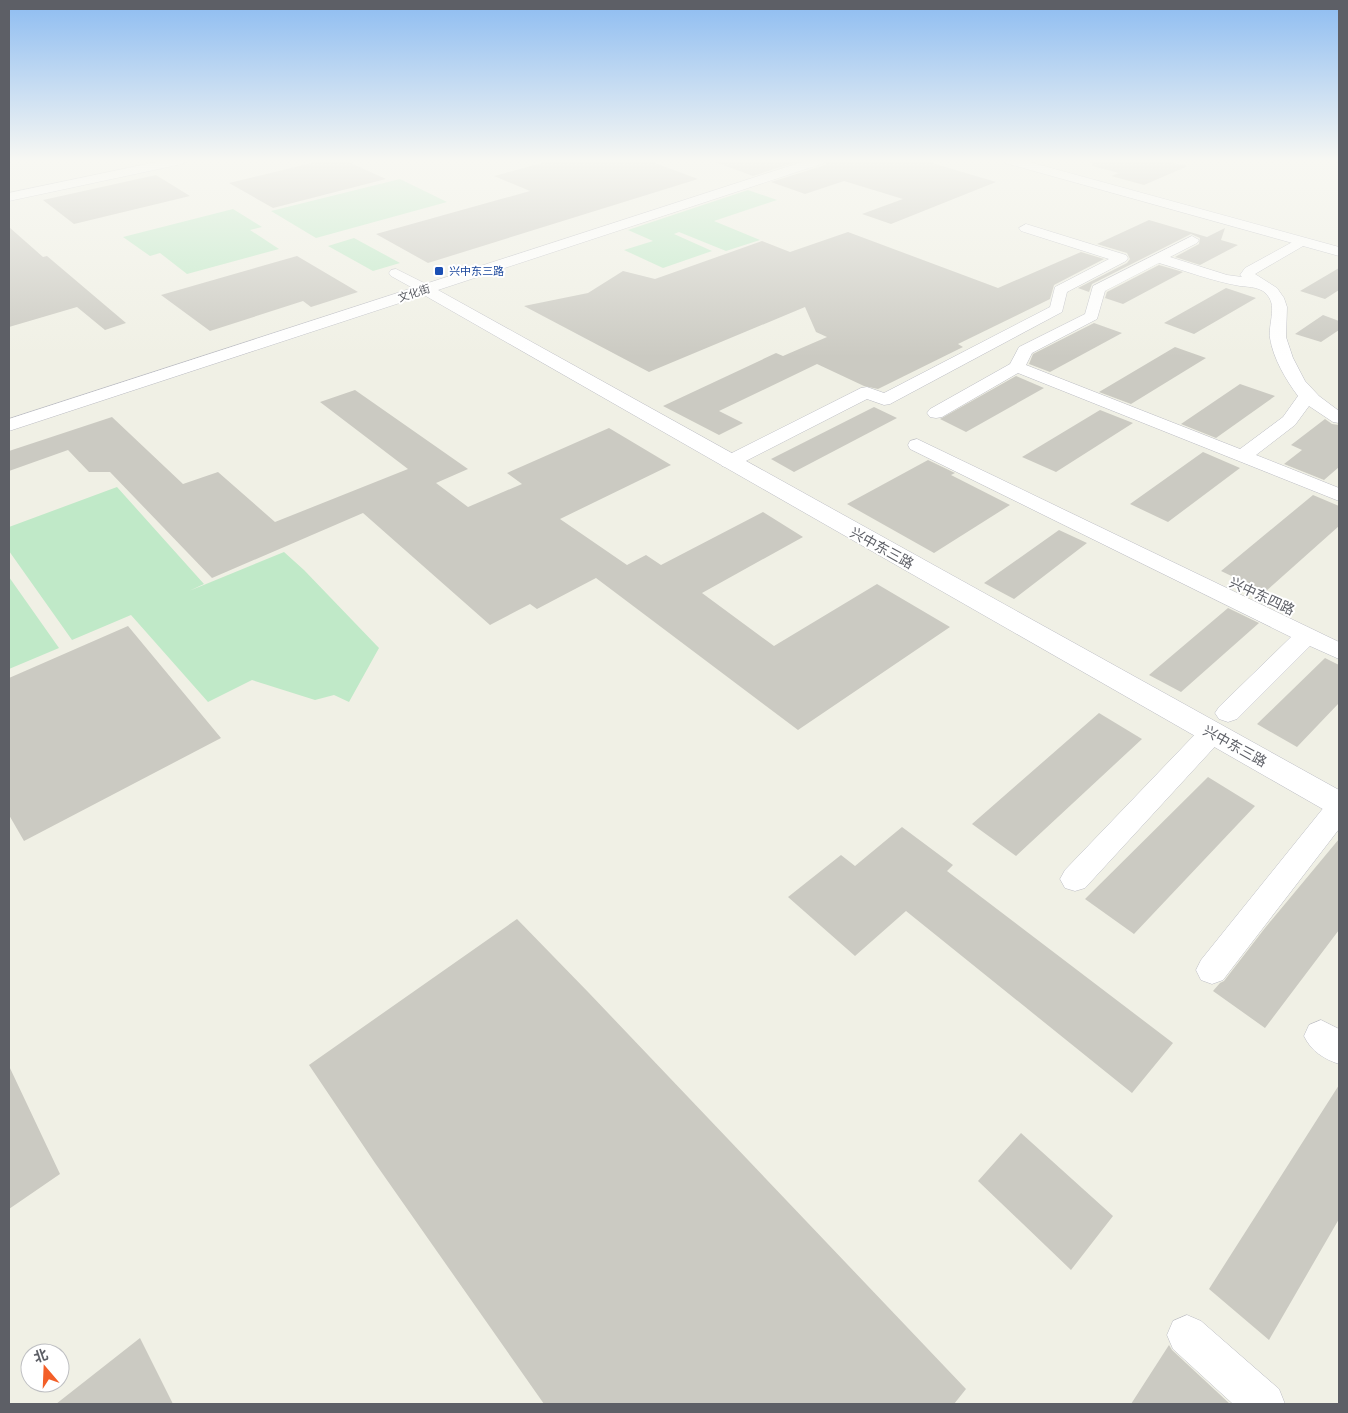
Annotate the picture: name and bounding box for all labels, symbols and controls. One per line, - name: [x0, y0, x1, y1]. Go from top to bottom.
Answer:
- place label: 兴中东三路: [449, 264, 504, 277]
- marker: 兴中东三路: [433, 265, 445, 277]
- street label: 文化街: [396, 281, 432, 304]
- street label: 兴中东三路: [848, 523, 917, 572]
- street label: 兴中东四路: [1227, 573, 1298, 618]
- street label: 兴中东三路: [1201, 721, 1270, 770]
- north arrow: [20, 1343, 70, 1393]
- text: 北: [31, 1345, 50, 1366]

